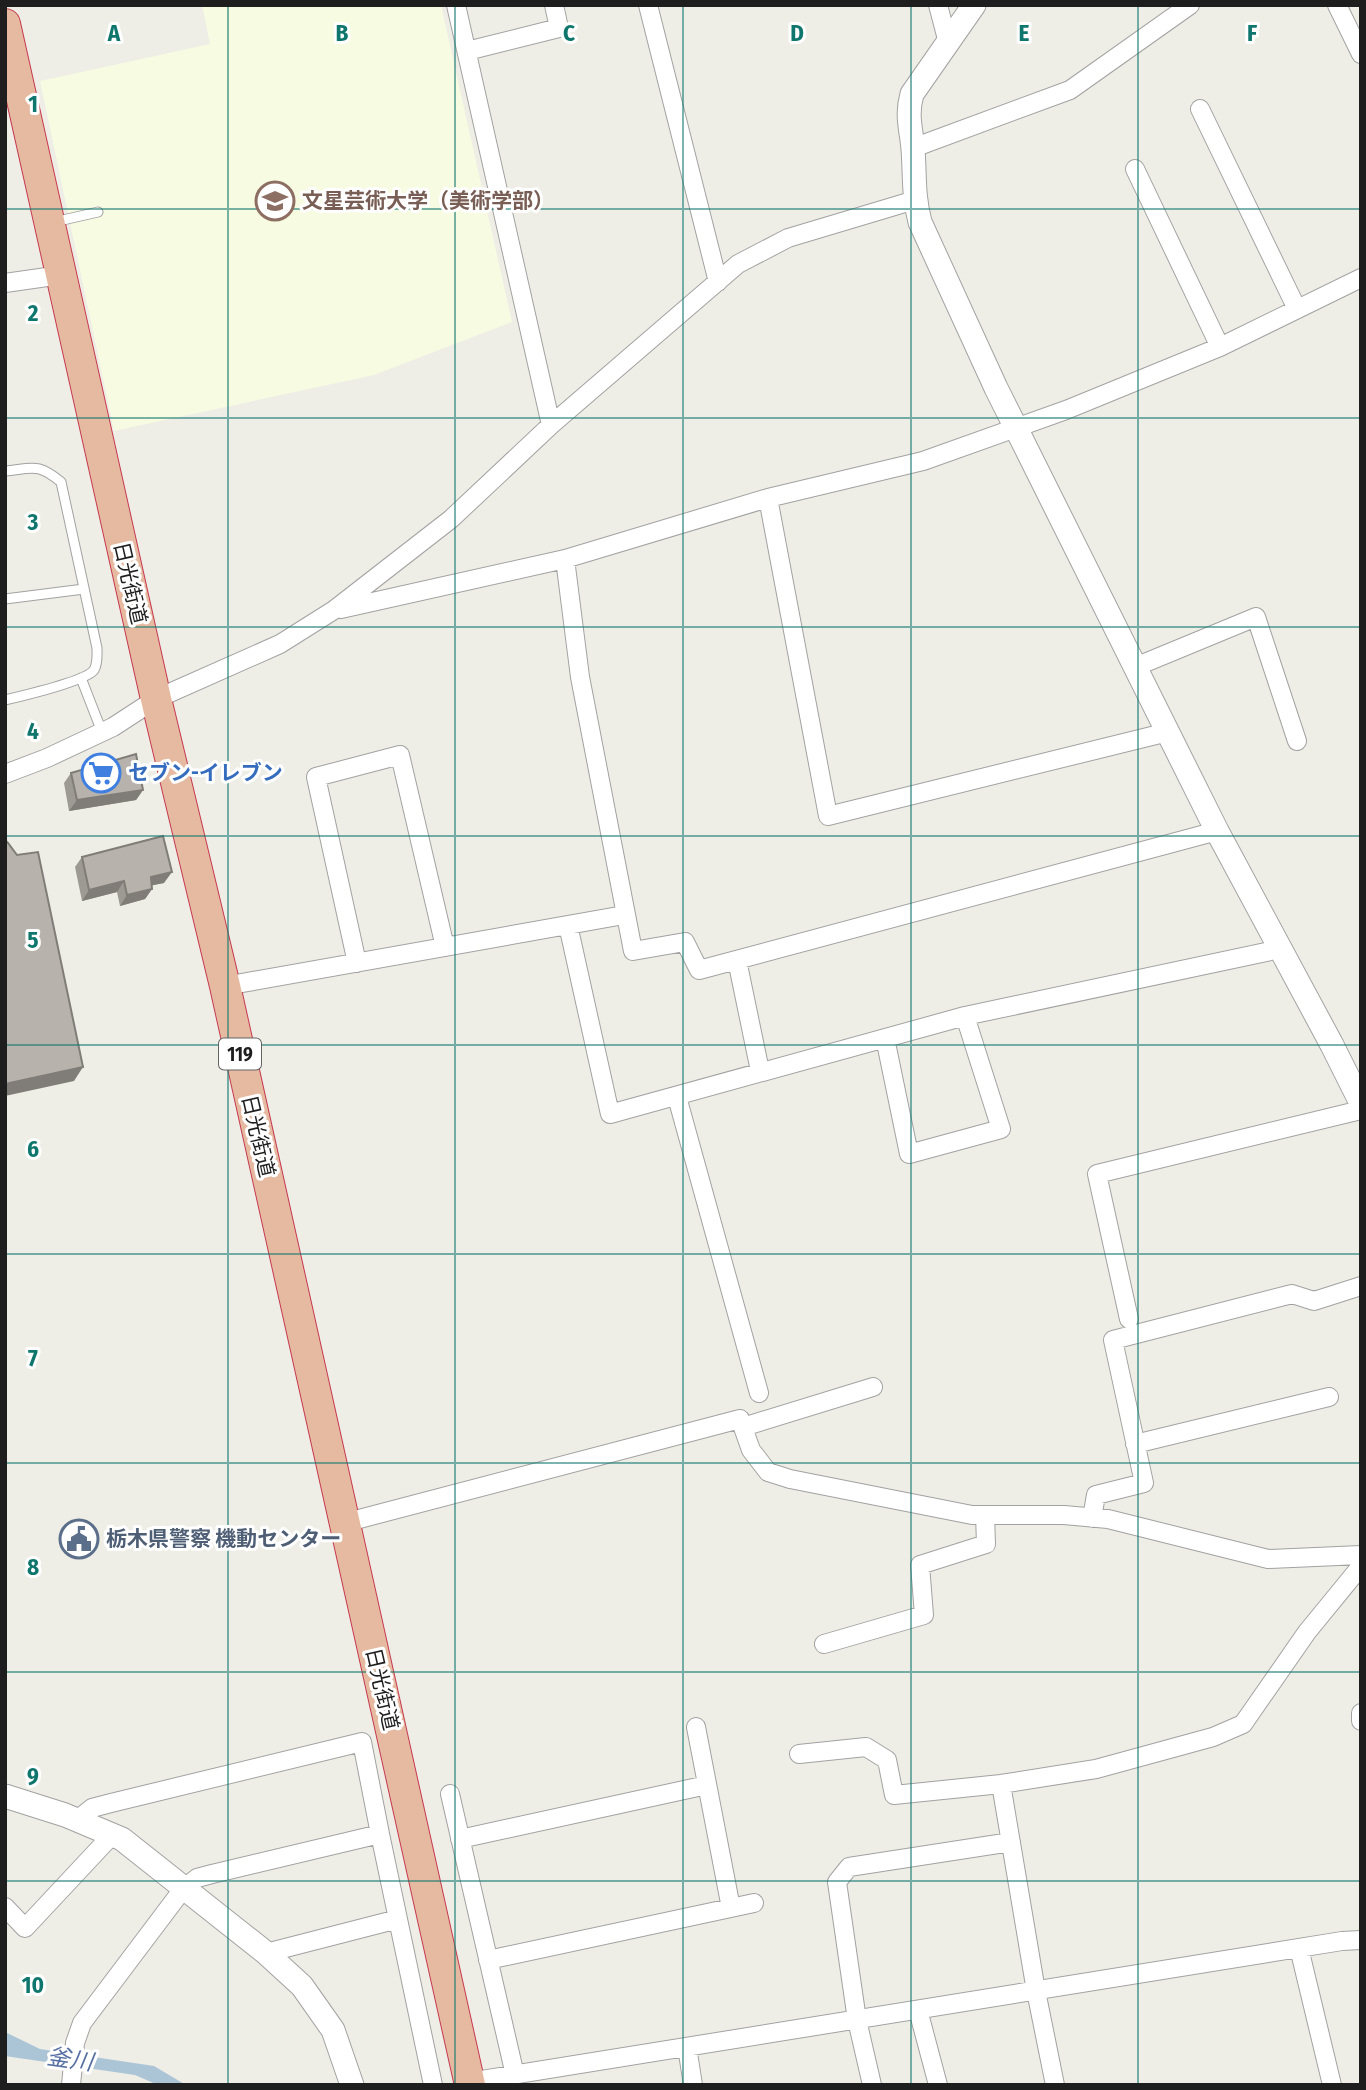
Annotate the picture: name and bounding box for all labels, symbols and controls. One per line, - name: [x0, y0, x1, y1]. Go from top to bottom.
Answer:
- text: A: [107, 19, 121, 47]
- text: B: [336, 19, 349, 47]
- text: C: [563, 19, 575, 47]
- text: D: [790, 19, 804, 47]
- text: E: [1019, 19, 1030, 47]
- text: F: [1247, 19, 1257, 47]
- text: 1: [28, 90, 38, 118]
- school or university icon: 文星芸術大学（美術学部）: [254, 180, 296, 222]
- place label: 文星芸術大学（美術学部）: [302, 188, 554, 214]
- text: 2: [27, 299, 39, 327]
- text: 3: [27, 508, 39, 536]
- street label: 日光街道: [108, 539, 152, 627]
- text: 4: [27, 717, 39, 745]
- supermarket icon: セブン-イレブン: [80, 752, 122, 794]
- place label: セブン-イレブン: [128, 760, 283, 786]
- text: 5: [27, 926, 39, 954]
- road number: 119: [219, 1038, 261, 1070]
- street label: 日光街道: [236, 1092, 280, 1180]
- text: 6: [27, 1135, 39, 1163]
- text: 7: [28, 1344, 38, 1372]
- public building icon: 栃木県警察 機動センター: [58, 1518, 100, 1560]
- place label: 栃木県警察 機動センター: [106, 1526, 341, 1552]
- text: 8: [27, 1553, 39, 1581]
- street label: 日光街道: [360, 1645, 404, 1733]
- text: 9: [27, 1762, 39, 1790]
- text: 10: [22, 1971, 44, 1999]
- water label: 釜川: [45, 2042, 98, 2076]

